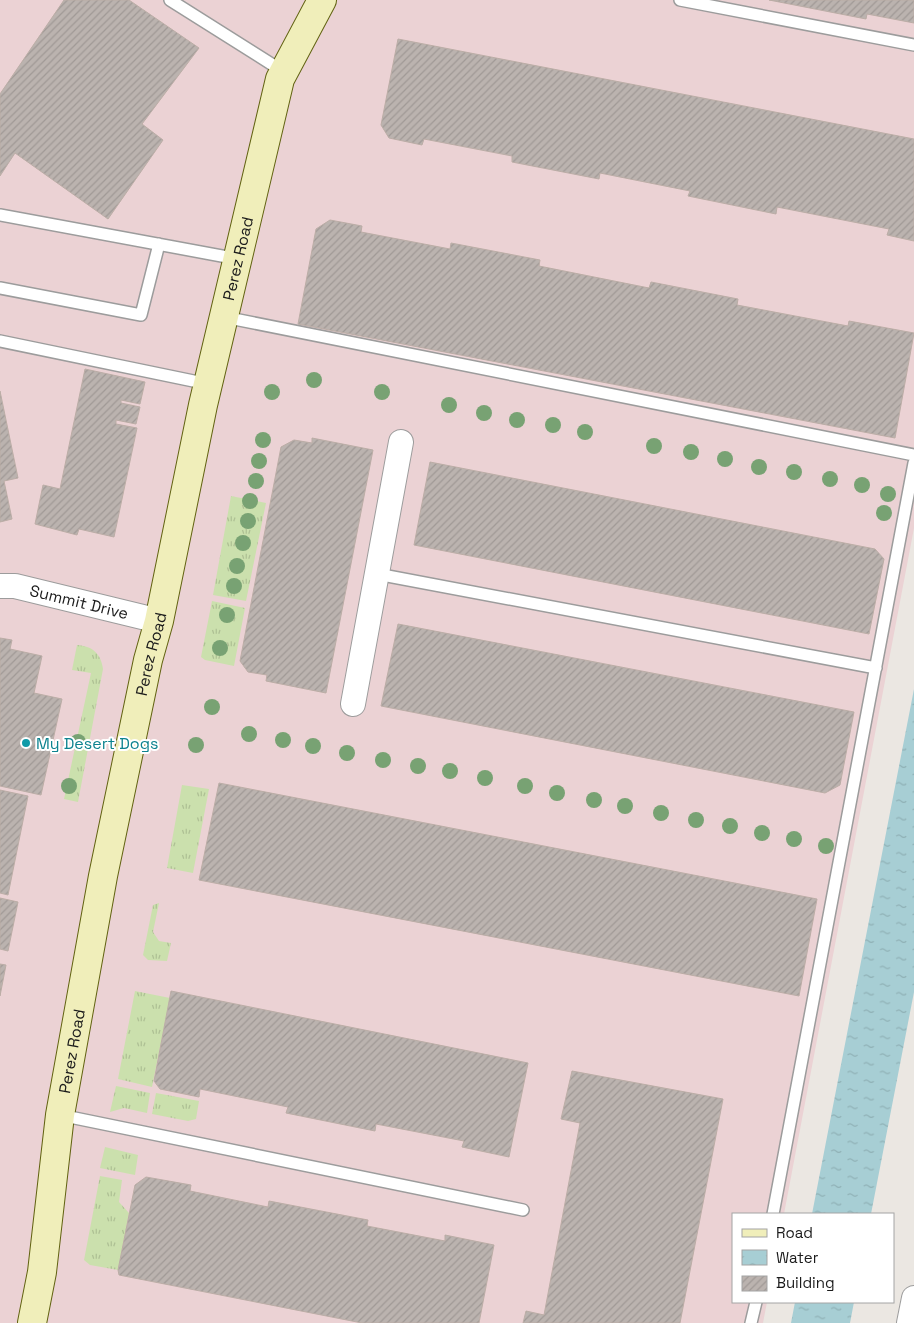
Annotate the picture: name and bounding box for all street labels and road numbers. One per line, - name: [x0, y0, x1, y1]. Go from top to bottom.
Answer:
- street label: Perez Road: [218, 214, 258, 303]
- street label: Summit Drive: [28, 579, 131, 624]
- street label: Perez Road: [130, 610, 171, 698]
- street label: Perez Road: [54, 1007, 89, 1095]

